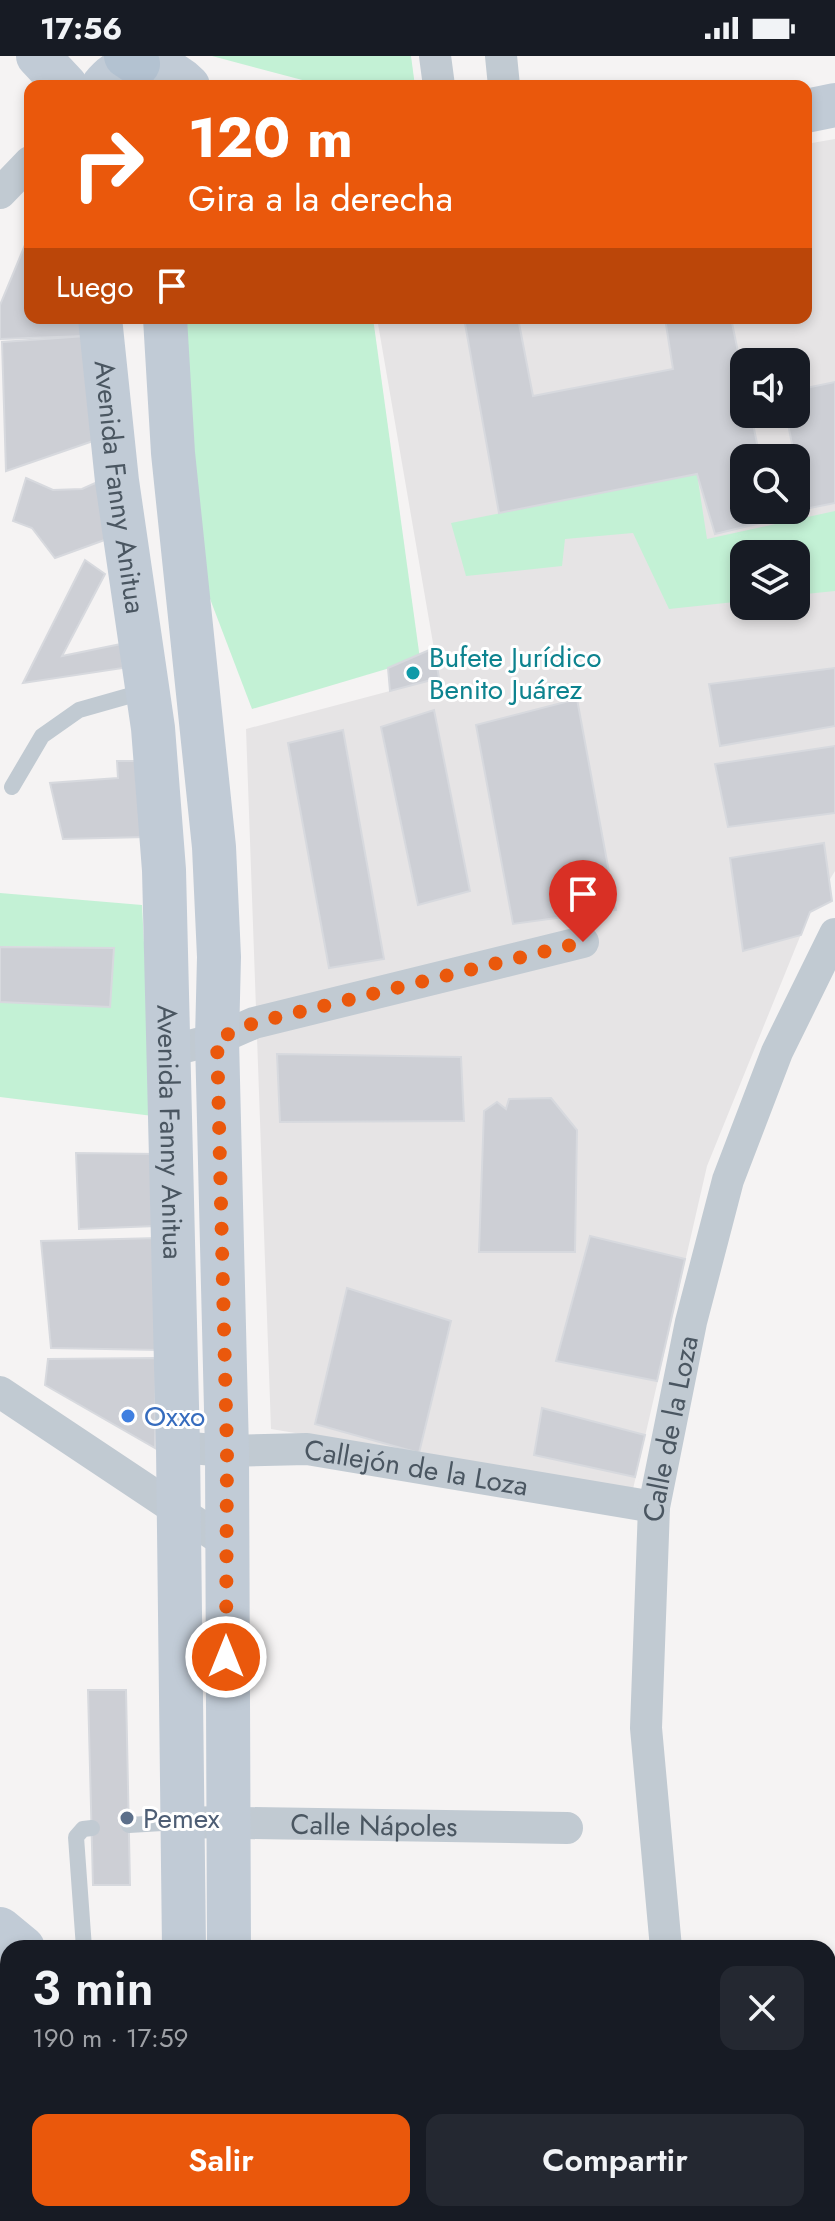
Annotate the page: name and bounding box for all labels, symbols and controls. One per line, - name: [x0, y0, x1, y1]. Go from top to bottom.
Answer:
- text: 17:56: [40, 7, 122, 50]
- text: 120 m: [188, 97, 353, 178]
- icon: right: [56, 112, 160, 216]
- text: Gira a la derecha: [188, 172, 453, 224]
- icon: arrive: [150, 264, 194, 308]
- text: Luego: [56, 265, 134, 308]
- map controls: [730, 348, 810, 620]
- button: sound: [730, 348, 810, 428]
- street label: Avenida Fanny Anitua: [84, 358, 156, 616]
- button: search: [730, 444, 810, 524]
- button: layers: [730, 540, 810, 620]
- place label: Bufete Jurídico Benito Juárez: [429, 637, 602, 710]
- marker: Bufete Jurídico Benito Juárez: [404, 664, 422, 682]
- pin: [549, 860, 617, 942]
- icon: arrive: [561, 872, 605, 916]
- street label: Avenida Fanny Anitua: [146, 1004, 193, 1260]
- street label: Calle de la Loza: [633, 1332, 709, 1522]
- place label: Oxxo: [144, 1396, 205, 1437]
- marker: Oxxo: [119, 1407, 137, 1425]
- street label: Callejón de la Loza: [301, 1429, 531, 1507]
- position arrow: [184, 1615, 268, 1699]
- place label: Pemex: [143, 1798, 220, 1839]
- street label: Calle Nápoles: [290, 1804, 458, 1847]
- marker: Pemex: [118, 1809, 136, 1827]
- text: 3 min: [32, 1954, 154, 2023]
- button: close: [720, 1966, 804, 2050]
- text: 190 m · 17:59: [32, 2019, 189, 2057]
- button: Salir: [32, 2114, 410, 2206]
- button: Compartir: [426, 2114, 804, 2206]

